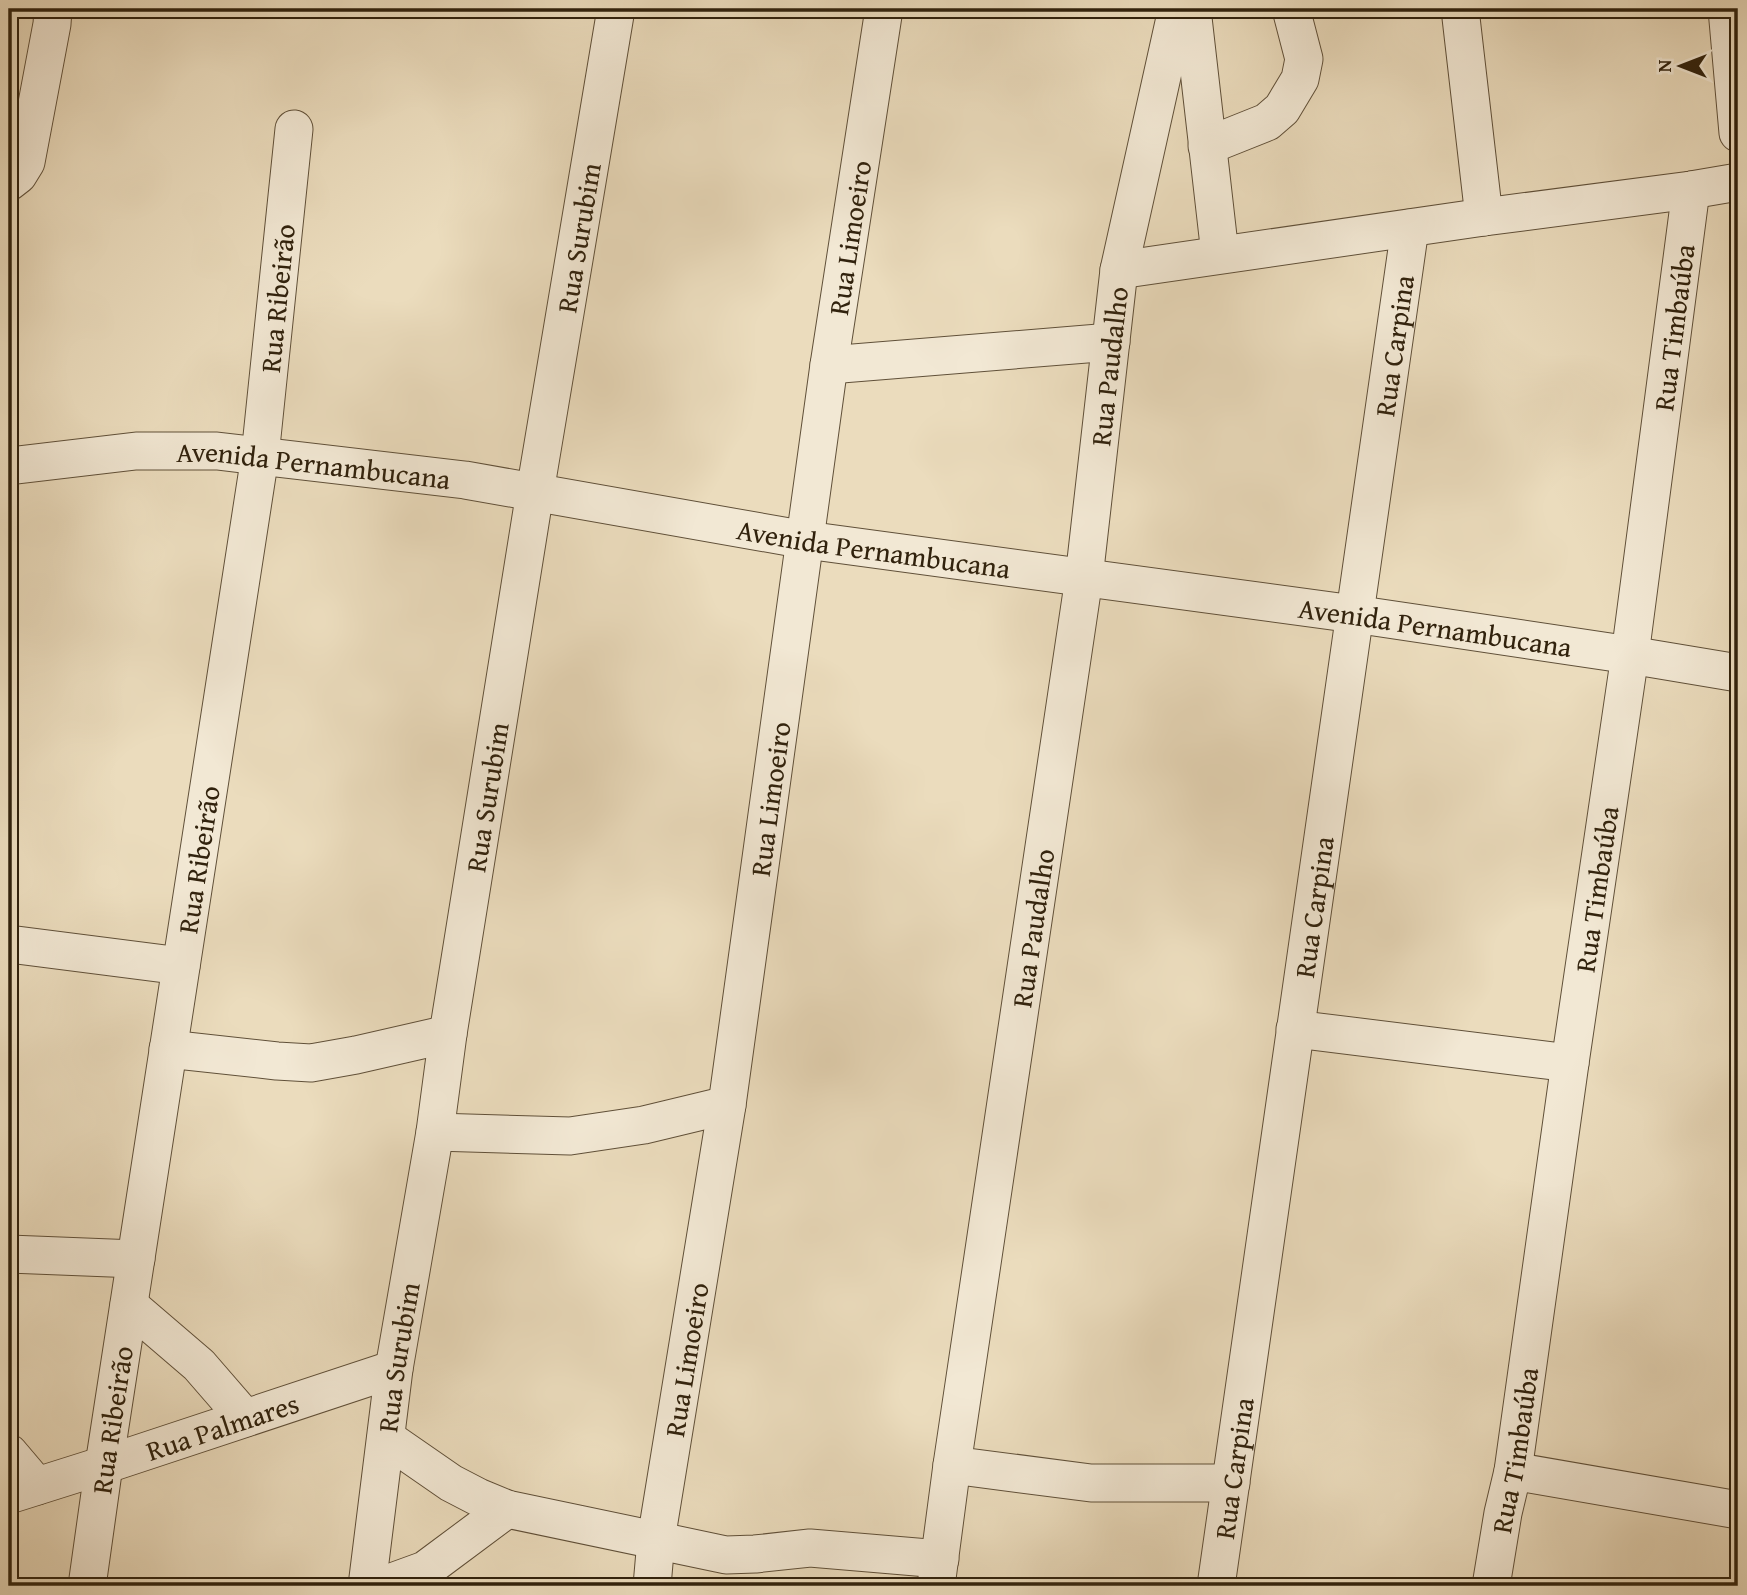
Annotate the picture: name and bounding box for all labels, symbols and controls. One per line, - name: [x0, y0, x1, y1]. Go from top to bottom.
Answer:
- north arrow: [1646, 32, 1716, 102]
- text: N: [1650, 59, 1678, 72]
- street label: Rua Limoeiro: [817, 157, 881, 318]
- street label: Rua Surubim: [545, 159, 610, 316]
- street label: Rua Ribeirão: [248, 222, 305, 374]
- street label: Rua Timbaúba: [1642, 241, 1704, 413]
- street label: Rua Carpina: [1363, 271, 1424, 419]
- street label: Rua Paudalho: [1079, 284, 1137, 448]
- street label: Avenida Pernambucana: [176, 431, 454, 499]
- street label: Avenida Pernambucana: [734, 508, 1014, 588]
- street label: Avenida Pernambucana: [1296, 586, 1576, 667]
- street label: Rua Surubim: [454, 719, 518, 875]
- street label: Rua Limoeiro: [738, 719, 800, 879]
- street label: Rua Ribeirão: [166, 782, 229, 936]
- street label: Rua Timbaúba: [1563, 802, 1628, 975]
- street label: Rua Carpina: [1283, 833, 1344, 980]
- street label: Rua Paudalho: [1000, 846, 1064, 1010]
- street label: Rua Surubim: [366, 1279, 429, 1434]
- street label: Rua Limoeiro: [653, 1279, 718, 1440]
- street label: Rua Ribeirão: [80, 1343, 143, 1496]
- street label: Rua Timbaúba: [1480, 1364, 1548, 1536]
- street label: Rua Palmares: [140, 1382, 304, 1470]
- street label: Rua Carpina: [1202, 1394, 1263, 1542]

